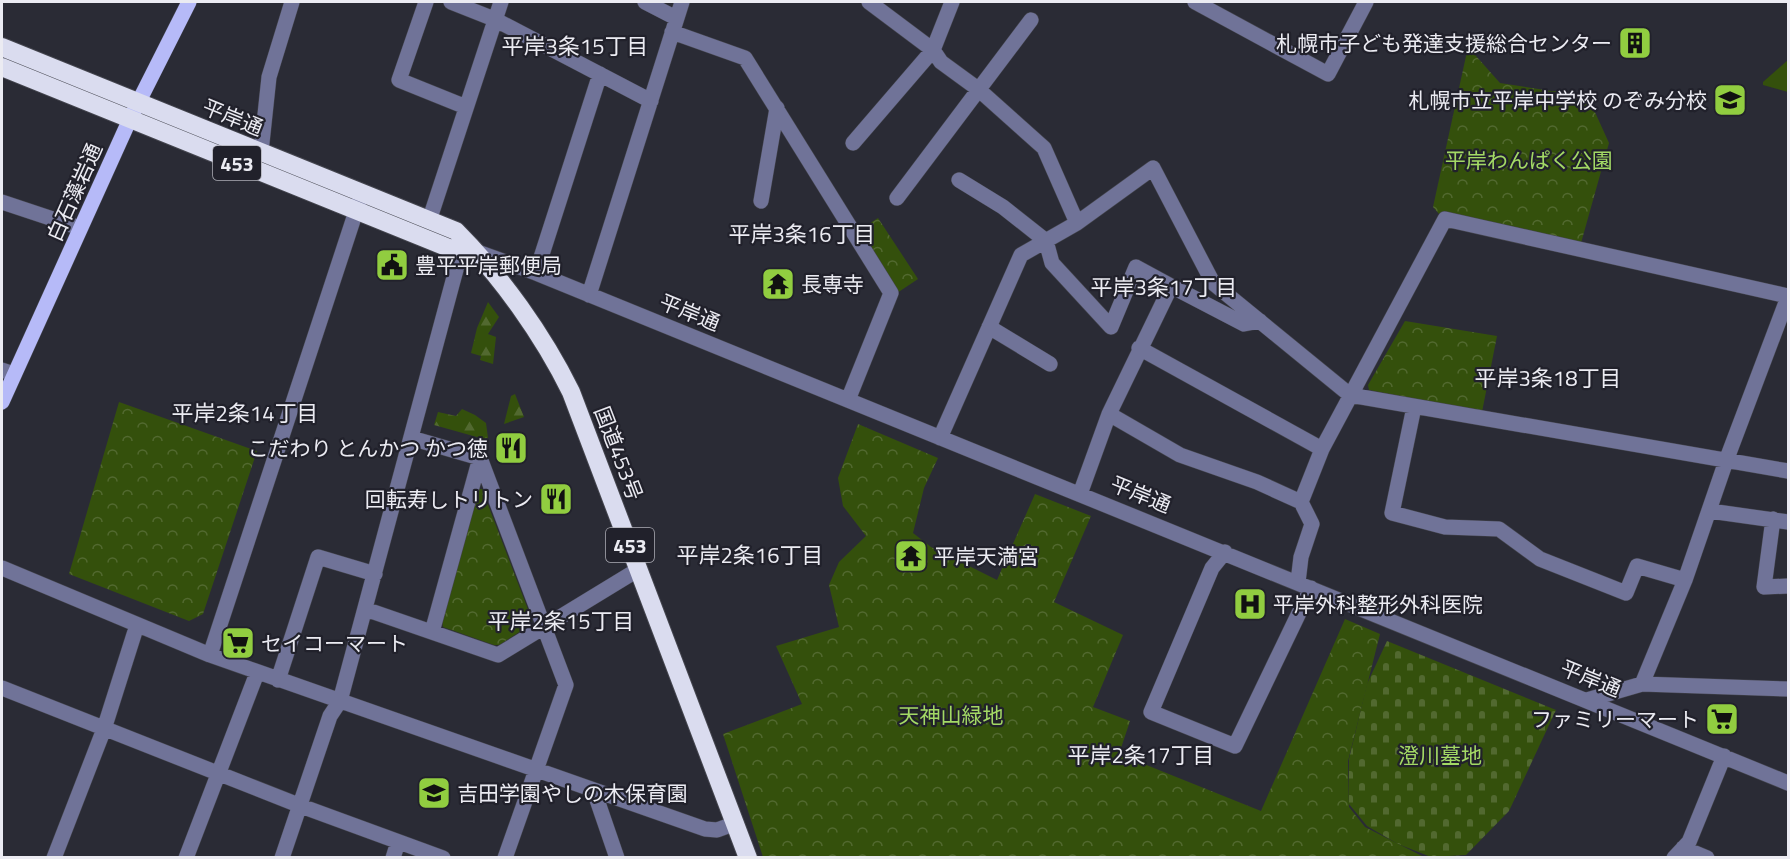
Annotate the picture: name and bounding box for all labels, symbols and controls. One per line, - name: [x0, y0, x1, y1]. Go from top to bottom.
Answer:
- building icon: 札幌市子ども発達支援総合センター: [1617, 25, 1653, 61]
- place label: 札幌市子ども発達支援総合センター: [1276, 27, 1612, 59]
- district label: 平岸3条15丁目: [502, 29, 648, 63]
- school or university icon: 札幌市立平岸中学校 のぞみ分校: [1712, 82, 1748, 118]
- place label: 札幌市立平岸中学校 のぞみ分校: [1408, 84, 1707, 116]
- street label: 平岸通: [198, 90, 268, 144]
- street label: 白石藻岩通: [38, 138, 110, 246]
- park label: 平岸わんぱく公園: [1445, 144, 1613, 176]
- road number: 453: [213, 146, 261, 180]
- district label: 平岸3条16丁目: [729, 217, 875, 251]
- public building icon: 豊平平岸郵便局: [374, 247, 410, 283]
- place label: 豊平平岸郵便局: [415, 249, 562, 281]
- temple icon: 長専寺: [760, 266, 796, 302]
- place label: 長専寺: [801, 268, 864, 300]
- district label: 平岸3条17丁目: [1091, 270, 1237, 304]
- street label: 平岸通: [655, 285, 725, 339]
- district label: 平岸3条18丁目: [1475, 361, 1621, 395]
- district label: 平岸2条14丁目: [172, 396, 318, 430]
- street label: 国道453号: [586, 401, 652, 505]
- restaurant icon: こだわり とんかつ かつ徳: [493, 430, 529, 466]
- place label: こだわり とんかつ かつ徳: [248, 432, 488, 464]
- street label: 平岸通: [1106, 467, 1176, 521]
- restaurant icon: 回転寿しトリトン: [538, 481, 574, 517]
- place label: 回転寿しトリトン: [365, 483, 533, 515]
- road number: 453: [606, 528, 654, 562]
- district label: 平岸2条16丁目: [677, 538, 823, 572]
- temple icon: 平岸天満宮: [893, 538, 929, 574]
- place label: 平岸天満宮: [934, 540, 1039, 572]
- hospital icon: 平岸外科整形外科医院: [1232, 586, 1268, 622]
- place label: 平岸外科整形外科医院: [1273, 588, 1483, 620]
- district label: 平岸2条15丁目: [488, 604, 634, 638]
- supermarket icon: セイコーマート: [220, 625, 256, 661]
- place label: セイコーマート: [261, 627, 408, 659]
- street label: 平岸通: [1556, 651, 1626, 705]
- park label: 天神山緑地: [899, 699, 1004, 731]
- supermarket icon: ファミリーマート: [1704, 701, 1740, 737]
- place label: ファミリーマート: [1531, 703, 1699, 735]
- district label: 平岸2条17丁目: [1068, 738, 1214, 772]
- park label: 澄川墓地: [1398, 739, 1482, 771]
- school or university icon: 吉田学園やしの木保育園: [416, 775, 452, 811]
- place label: 吉田学園やしの木保育園: [457, 777, 688, 809]

